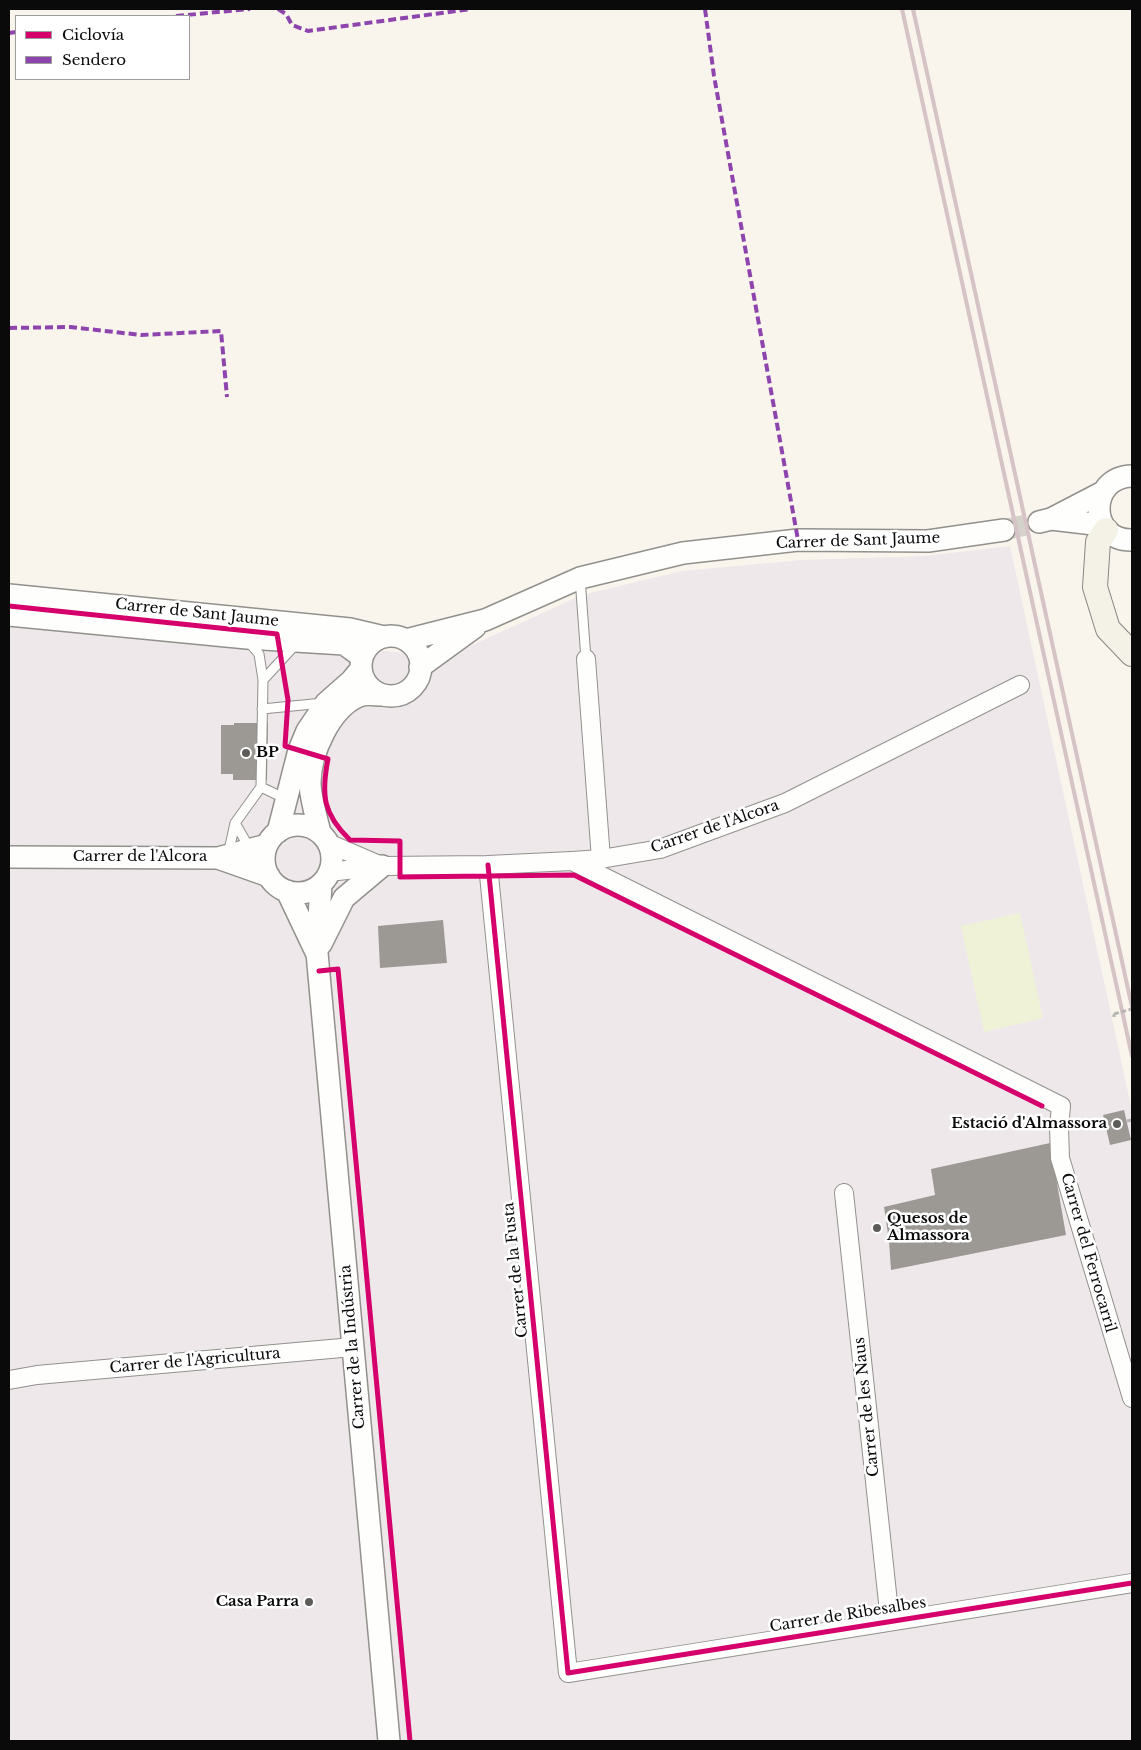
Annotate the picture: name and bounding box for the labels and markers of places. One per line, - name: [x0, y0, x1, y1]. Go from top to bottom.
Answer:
- place label: BP: [256, 744, 279, 762]
- marker: BP: [240, 747, 252, 759]
- place label: Estació d'Almassora: [951, 1115, 1107, 1133]
- marker: Estació d'Almassora: [1111, 1118, 1123, 1130]
- place label: Quesos de Almassora: [887, 1210, 970, 1245]
- marker: Quesos de Almassora: [871, 1222, 883, 1234]
- place label: Casa Parra: [216, 1593, 299, 1611]
- marker: Casa Parra: [303, 1596, 315, 1608]

